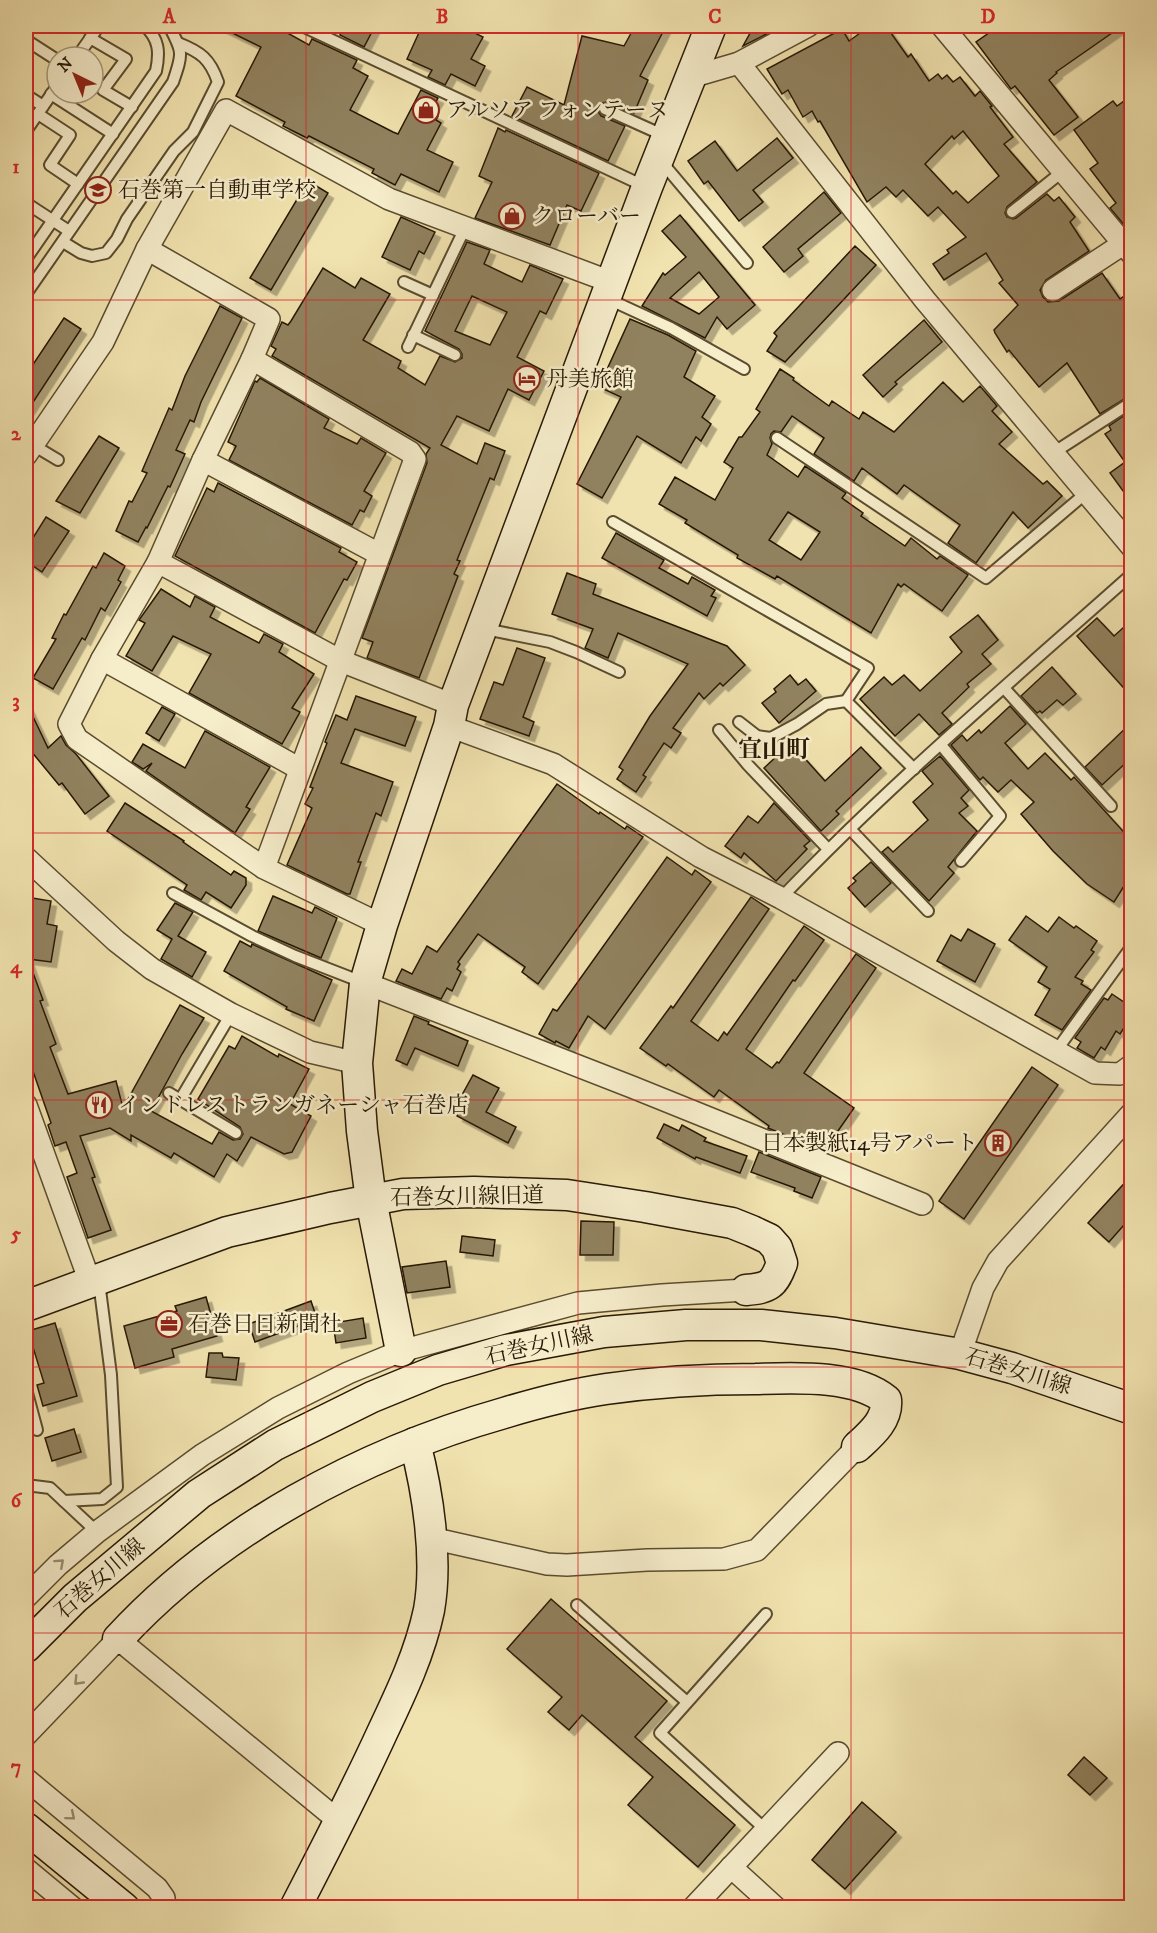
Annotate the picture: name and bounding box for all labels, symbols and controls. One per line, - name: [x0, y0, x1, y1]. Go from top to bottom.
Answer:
- text: A: [162, 5, 177, 30]
- text: B: [436, 5, 448, 30]
- text: C: [708, 5, 722, 30]
- text: D: [981, 5, 996, 30]
- north arrow: [45, 45, 105, 105]
- text: N: [54, 53, 77, 77]
- shop icon: アルソア フォンテーヌ: [411, 95, 441, 125]
- place label: アルソア フォンテーヌ: [446, 97, 669, 124]
- text: 1: [12, 155, 20, 180]
- school or university icon: 石巻第一自動車学校: [83, 175, 113, 205]
- place label: 石巻第一自動車学校: [118, 177, 316, 204]
- shop icon: クローバー: [497, 201, 527, 231]
- place label: クローバー: [532, 203, 641, 230]
- hotel icon: 丹美旅館: [512, 364, 542, 394]
- place label: 丹美旅館: [546, 366, 634, 393]
- text: 2: [11, 422, 22, 447]
- text: 3: [12, 689, 20, 714]
- district label: 宜山町: [738, 735, 810, 765]
- text: 4: [10, 955, 23, 980]
- restaurant icon: インドレストランガネーシャ石巻店: [84, 1090, 114, 1120]
- place label: インドレストランガネーシャ石巻店: [118, 1092, 468, 1119]
- building icon: 日本製紙14号アパート: [983, 1128, 1013, 1158]
- place label: 日本製紙14号アパート: [761, 1130, 978, 1157]
- street label: 石巻女川線旧道: [390, 1182, 544, 1212]
- text: 5: [10, 1222, 21, 1247]
- office icon: 石巻日日新聞社: [154, 1309, 184, 1339]
- place label: 石巻日日新聞社: [188, 1311, 342, 1338]
- street label: 石巻女川線: [482, 1321, 596, 1371]
- street label: 石巻女川線: [961, 1343, 1075, 1401]
- text: 6: [11, 1489, 23, 1514]
- street label: 石巻女川線: [50, 1533, 150, 1625]
- one-way arrow: [53, 1559, 64, 1570]
- one-way arrow: [74, 1673, 85, 1684]
- text: 7: [11, 1755, 21, 1780]
- one-way arrow: [64, 1809, 75, 1820]

